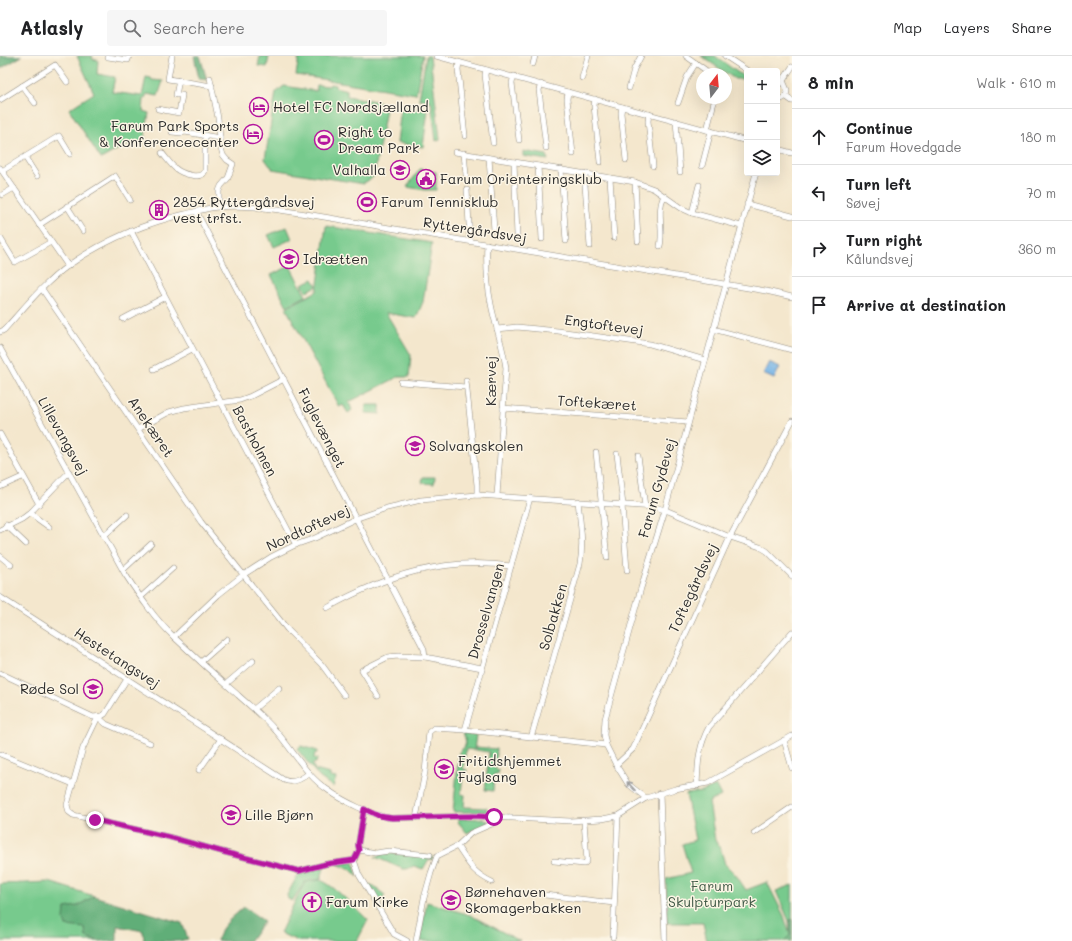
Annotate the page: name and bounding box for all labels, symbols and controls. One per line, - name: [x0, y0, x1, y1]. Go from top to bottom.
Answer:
- search box: [107, 10, 387, 46]
- text: Atlasly: [20, 15, 83, 40]
- icon: search: [121, 17, 143, 39]
- text: Search here: [153, 18, 245, 38]
- text: Map: [893, 18, 922, 37]
- text: Layers: [944, 18, 990, 37]
- text: Share: [1012, 18, 1052, 37]
- north arrow: [696, 68, 732, 104]
- map controls: [744, 68, 780, 176]
- button: +: [744, 68, 780, 104]
- text: 8 min: [808, 71, 854, 93]
- text: Walk · 610 m: [976, 74, 1056, 91]
- hotel icon: Hotel FC Nordsjælland: [248, 96, 270, 118]
- place label: Hotel FC Nordsjælland: [273, 97, 429, 116]
- button: −: [744, 104, 780, 140]
- place label: Farum Park Sports & Konferencecenter: [99, 116, 239, 151]
- text: Continue: [846, 118, 913, 138]
- place label: Right to Dream Park: [338, 122, 419, 157]
- hotel icon: Farum Park Sports & Konferencecenter: [242, 123, 264, 145]
- icon: ahead: [808, 126, 830, 148]
- text: 180 m: [1020, 128, 1056, 145]
- sports icon: Right to Dream Park: [313, 129, 335, 151]
- text: Farum Hovedgade: [846, 138, 962, 155]
- button: layers: [744, 140, 780, 176]
- school or university icon: Valhalla: [389, 159, 411, 181]
- place label: Valhalla: [332, 160, 386, 179]
- public building icon: Farum Orienteringsklub: [415, 168, 437, 190]
- place label: Farum Orienteringsklub: [440, 169, 602, 188]
- text: Turn left: [846, 174, 911, 194]
- icon: left: [808, 182, 830, 204]
- text: 70 m: [1026, 184, 1056, 201]
- sports icon: Farum Tennisklub: [356, 191, 378, 213]
- place label: 2854 Ryttergårdsvej vest trfst.: [173, 192, 315, 227]
- place label: Farum Tennisklub: [381, 192, 499, 211]
- text: Søvej: [846, 194, 880, 211]
- building icon: 2854 Ryttergårdsvej vest trfst.: [148, 199, 170, 221]
- street label: Ryttergårdsvej: [422, 212, 528, 247]
- text: Turn right: [846, 230, 923, 250]
- icon: right: [808, 238, 830, 260]
- text: 360 m: [1018, 240, 1056, 257]
- school or university icon: Idrætten: [278, 248, 300, 270]
- place label: Idrætten: [303, 249, 368, 268]
- text: Kålundsvej: [846, 250, 913, 267]
- icon: arrive: [808, 294, 830, 316]
- text: Arrive at destination: [846, 295, 1006, 315]
- street label: Engtoftevej: [563, 310, 645, 339]
- street label: Kærvej: [481, 356, 500, 406]
- street label: Fuglevænget: [294, 385, 351, 471]
- street label: Toftekæret: [557, 390, 637, 415]
- street label: Lillevangsvej: [34, 393, 93, 478]
- street label: Anekæret: [124, 393, 179, 461]
- street label: Bastholmen: [229, 402, 282, 480]
- school or university icon: Solvangskolen: [404, 435, 426, 457]
- place label: Solvangskolen: [429, 436, 523, 455]
- street label: Farum Gydevej: [633, 436, 680, 540]
- street label: Nordtoftevej: [263, 500, 353, 555]
- street label: Toftegårdsvej: [664, 540, 722, 636]
- street label: Drosselvangen: [463, 561, 508, 661]
- street label: Solbakken: [534, 581, 571, 652]
- street label: Hestetangsvej: [71, 623, 164, 692]
- school or university icon: Røde Sol: [82, 678, 104, 700]
- place label: Røde Sol: [20, 679, 79, 698]
- place label: Fritidshjemmet Fuglsang: [458, 751, 562, 786]
- school or university icon: Fritidshjemmet Fuglsang: [433, 758, 455, 780]
- one-way arrow: [626, 781, 636, 791]
- school or university icon: Lille Bjørn: [220, 804, 242, 826]
- place label: Lille Bjørn: [245, 805, 313, 824]
- route start: [485, 808, 503, 826]
- route end: [86, 811, 104, 829]
- park label: Farum Skulpturpark: [668, 876, 756, 911]
- place label: Børnehaven Skomagerbakken: [465, 882, 581, 917]
- school or university icon: Børnehaven Skomagerbakken: [440, 889, 462, 911]
- church icon: Farum Kirke: [301, 891, 323, 913]
- place label: Farum Kirke: [326, 892, 409, 911]

